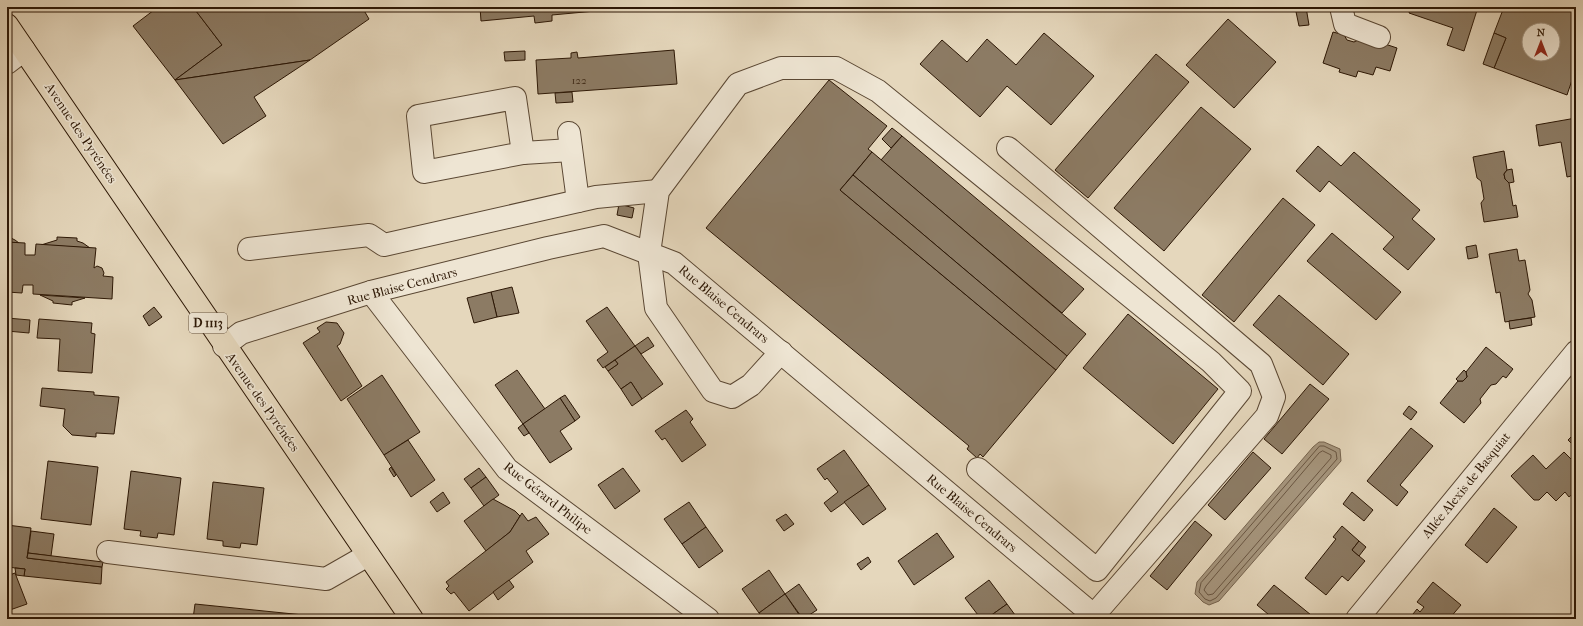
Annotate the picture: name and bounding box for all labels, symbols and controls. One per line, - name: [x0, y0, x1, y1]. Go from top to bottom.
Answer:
- north arrow: [1521, 22, 1561, 62]
- text: N: [1537, 26, 1546, 39]
- house number: 122: [571, 74, 587, 87]
- street label: Avenue des Pyrénées: [41, 79, 120, 186]
- street label: Rue Blaise Cendrars: [676, 262, 772, 346]
- street label: Rue Blaise Cendrars: [345, 264, 459, 308]
- road number: D 1113: [189, 313, 227, 333]
- street label: Avenue des Pyrénées: [223, 349, 303, 455]
- street label: Allée Alexis de Basquiat: [1418, 429, 1514, 542]
- street label: Rue Gérard Philipe: [501, 459, 596, 538]
- street label: Rue Blaise Cendrars: [924, 471, 1020, 555]

